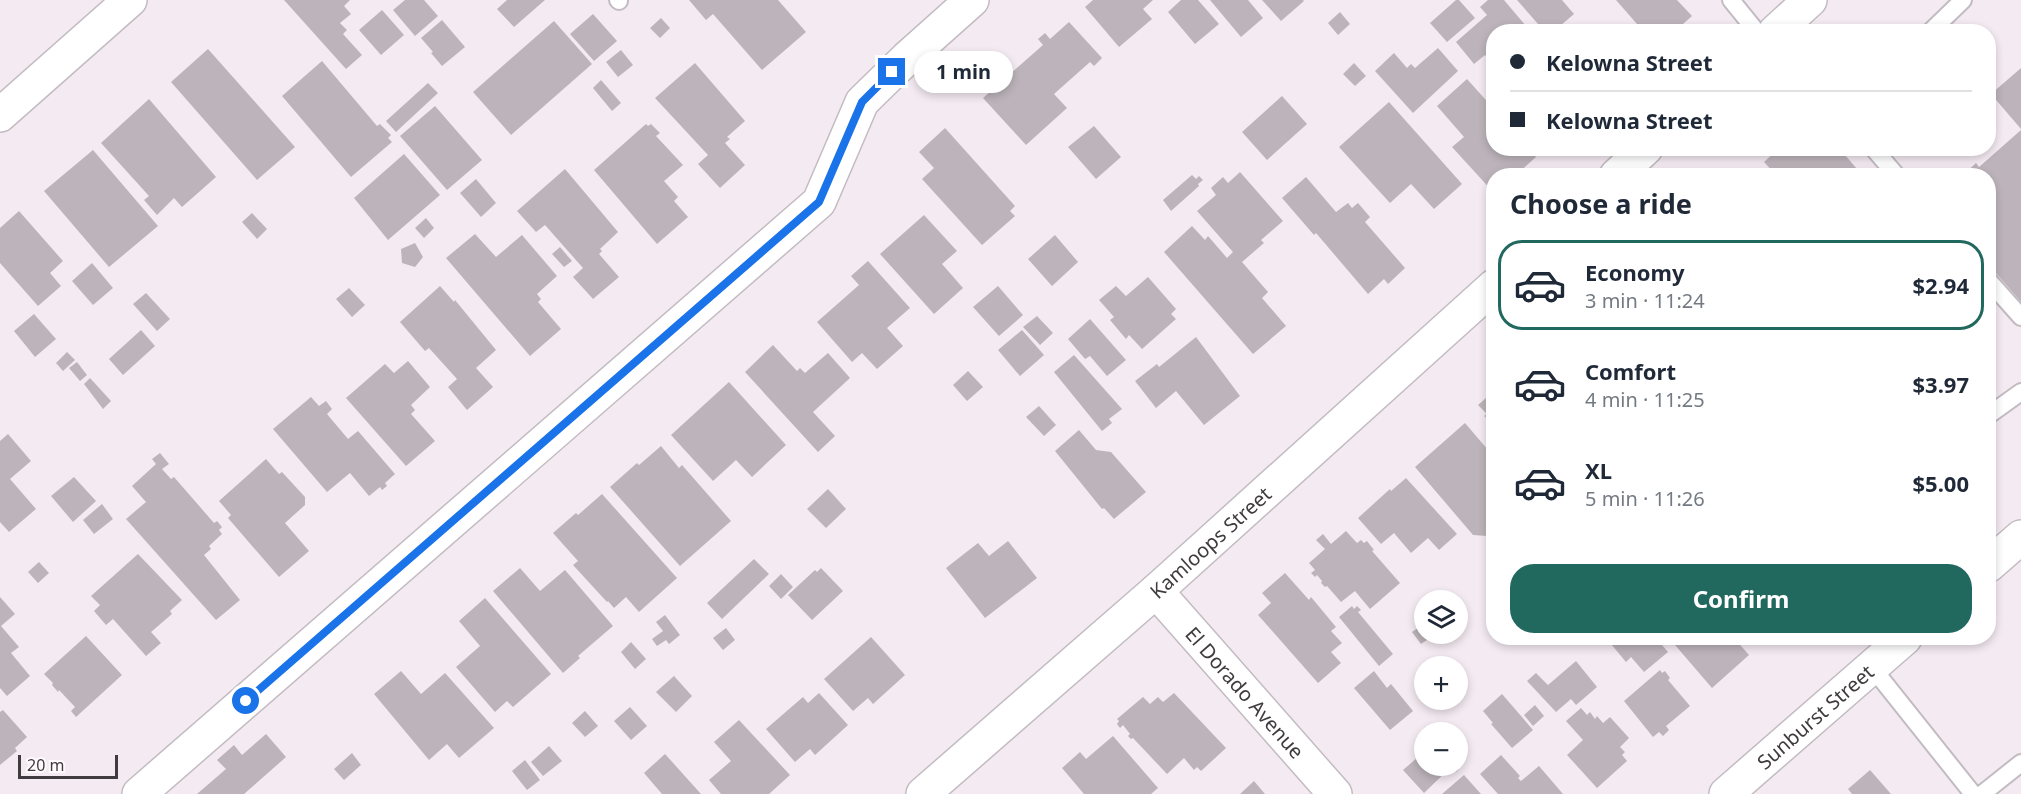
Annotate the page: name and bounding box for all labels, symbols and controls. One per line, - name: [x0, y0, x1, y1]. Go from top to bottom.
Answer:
- text: Kelowna Street: [1546, 47, 1713, 77]
- callout: 1 min: [913, 51, 1012, 93]
- route end: [878, 58, 905, 85]
- text: 1 min: [936, 58, 991, 85]
- text: Kelowna Street: [1546, 105, 1713, 135]
- text: Choose a ride: [1510, 185, 1692, 222]
- text: Economy: [1585, 257, 1684, 287]
- icon: car: [1513, 258, 1567, 312]
- text: $2.94: [1912, 270, 1969, 300]
- text: 3 min · 11:24: [1585, 287, 1705, 314]
- text: Comfort: [1585, 356, 1676, 386]
- icon: car: [1513, 357, 1567, 411]
- text: $3.97: [1912, 369, 1969, 399]
- text: 4 min · 11:25: [1585, 386, 1705, 413]
- text: XL: [1585, 455, 1612, 485]
- icon: car: [1513, 456, 1567, 510]
- text: $5.00: [1912, 468, 1969, 498]
- street label: Kamloops Street: [1144, 480, 1277, 604]
- text: 5 min · 11:26: [1585, 485, 1705, 512]
- button: Confirm: [1510, 564, 1972, 633]
- map controls: [1414, 590, 1468, 776]
- button: layers: [1414, 590, 1468, 644]
- street label: El Dorado Avenue: [1180, 621, 1311, 764]
- button: +: [1414, 656, 1468, 710]
- street label: Sunburst Street: [1751, 658, 1879, 775]
- route start: [232, 687, 259, 714]
- button: −: [1414, 722, 1468, 776]
- scale bar: [18, 752, 118, 780]
- text: 20 m: [27, 754, 64, 776]

